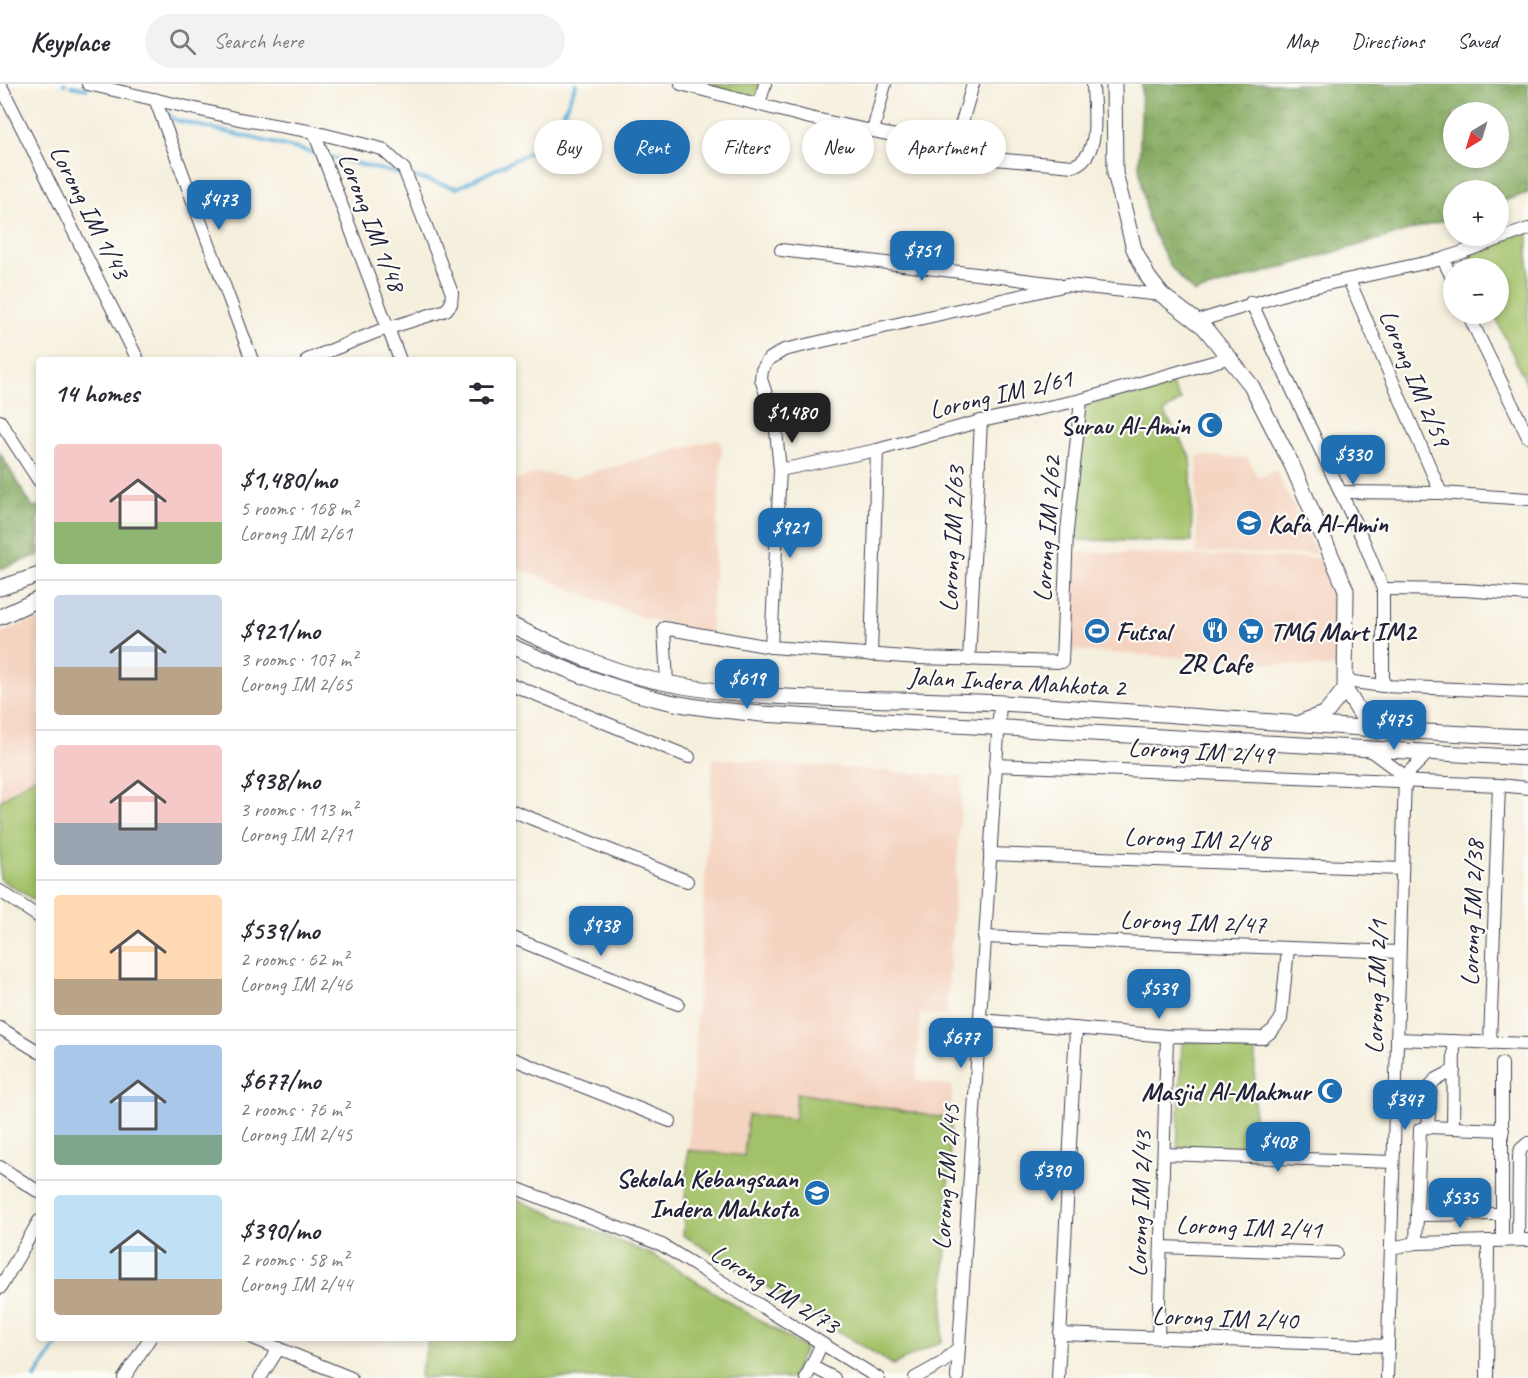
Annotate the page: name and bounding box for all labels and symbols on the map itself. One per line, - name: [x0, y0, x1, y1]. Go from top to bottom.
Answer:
- north arrow: [1443, 102, 1509, 168]
- street label: Lorong IM 1/43: [42, 140, 139, 287]
- street label: Lorong IM 1/48: [330, 148, 414, 298]
- pin: $473: [183, 180, 255, 231]
- pin: $751: [886, 231, 958, 282]
- street label: Lorong IM 2/59: [1371, 304, 1460, 454]
- street label: Lorong IM 2/61: [926, 361, 1077, 426]
- pin: $1,480: [743, 393, 841, 444]
- place label: Surau Al-Amin: [1061, 409, 1191, 442]
- mosque icon: Surau Al-Amin: [1195, 410, 1225, 440]
- pin: $330: [1317, 435, 1389, 486]
- street label: Lorong IM 2/62: [1025, 453, 1069, 603]
- street label: Lorong IM 2/63: [932, 463, 972, 613]
- place label: Kafa Al-Amin: [1268, 507, 1389, 540]
- pin: $921: [754, 508, 826, 559]
- school or university icon: Kafa Al-Amin: [1234, 508, 1264, 538]
- place label: Futsal: [1116, 615, 1176, 648]
- restaurant icon: ZR Cafe: [1200, 615, 1230, 645]
- place label: TMG Mart IM2: [1270, 615, 1418, 648]
- sports icon: Futsal: [1082, 616, 1112, 646]
- supermarket icon: TMG Mart IM2: [1236, 616, 1266, 646]
- place label: ZR Cafe: [1178, 647, 1254, 680]
- pin: $619: [711, 659, 783, 710]
- street label: Jalan Indera Mahkota 2: [906, 660, 1129, 704]
- pin: $475: [1358, 700, 1430, 751]
- street label: Lorong IM 2/49: [1127, 731, 1277, 771]
- street label: Lorong IM 2/48: [1124, 820, 1273, 858]
- street label: Lorong IM 2/38: [1453, 837, 1491, 986]
- street label: Lorong IM 2/47: [1120, 903, 1268, 941]
- pin: $938: [565, 906, 637, 957]
- street label: Lorong IM 2/1: [1357, 918, 1395, 1055]
- pin: $539: [1123, 969, 1195, 1020]
- pin: $677: [925, 1018, 997, 1069]
- place label: Masjid Al-Makmur: [1141, 1075, 1313, 1108]
- mosque icon: Masjid Al-Makmur: [1315, 1076, 1345, 1106]
- pin: $347: [1369, 1080, 1441, 1131]
- street label: Lorong IM 2/45: [924, 1102, 968, 1251]
- pin: $408: [1242, 1122, 1314, 1173]
- street label: Lorong IM 2/43: [1121, 1128, 1159, 1277]
- pin: $390: [1016, 1151, 1088, 1202]
- place label: Sekolah Kebangsaan Indera Mahkota: [616, 1162, 800, 1225]
- school or university icon: Sekolah Kebangsaan Indera Mahkota: [802, 1178, 832, 1208]
- pin: $535: [1424, 1178, 1496, 1229]
- street label: Lorong IM 2/41: [1176, 1208, 1324, 1246]
- street label: Lorong IM 2/73: [704, 1236, 848, 1343]
- street label: Lorong IM 2/40: [1152, 1299, 1301, 1337]

